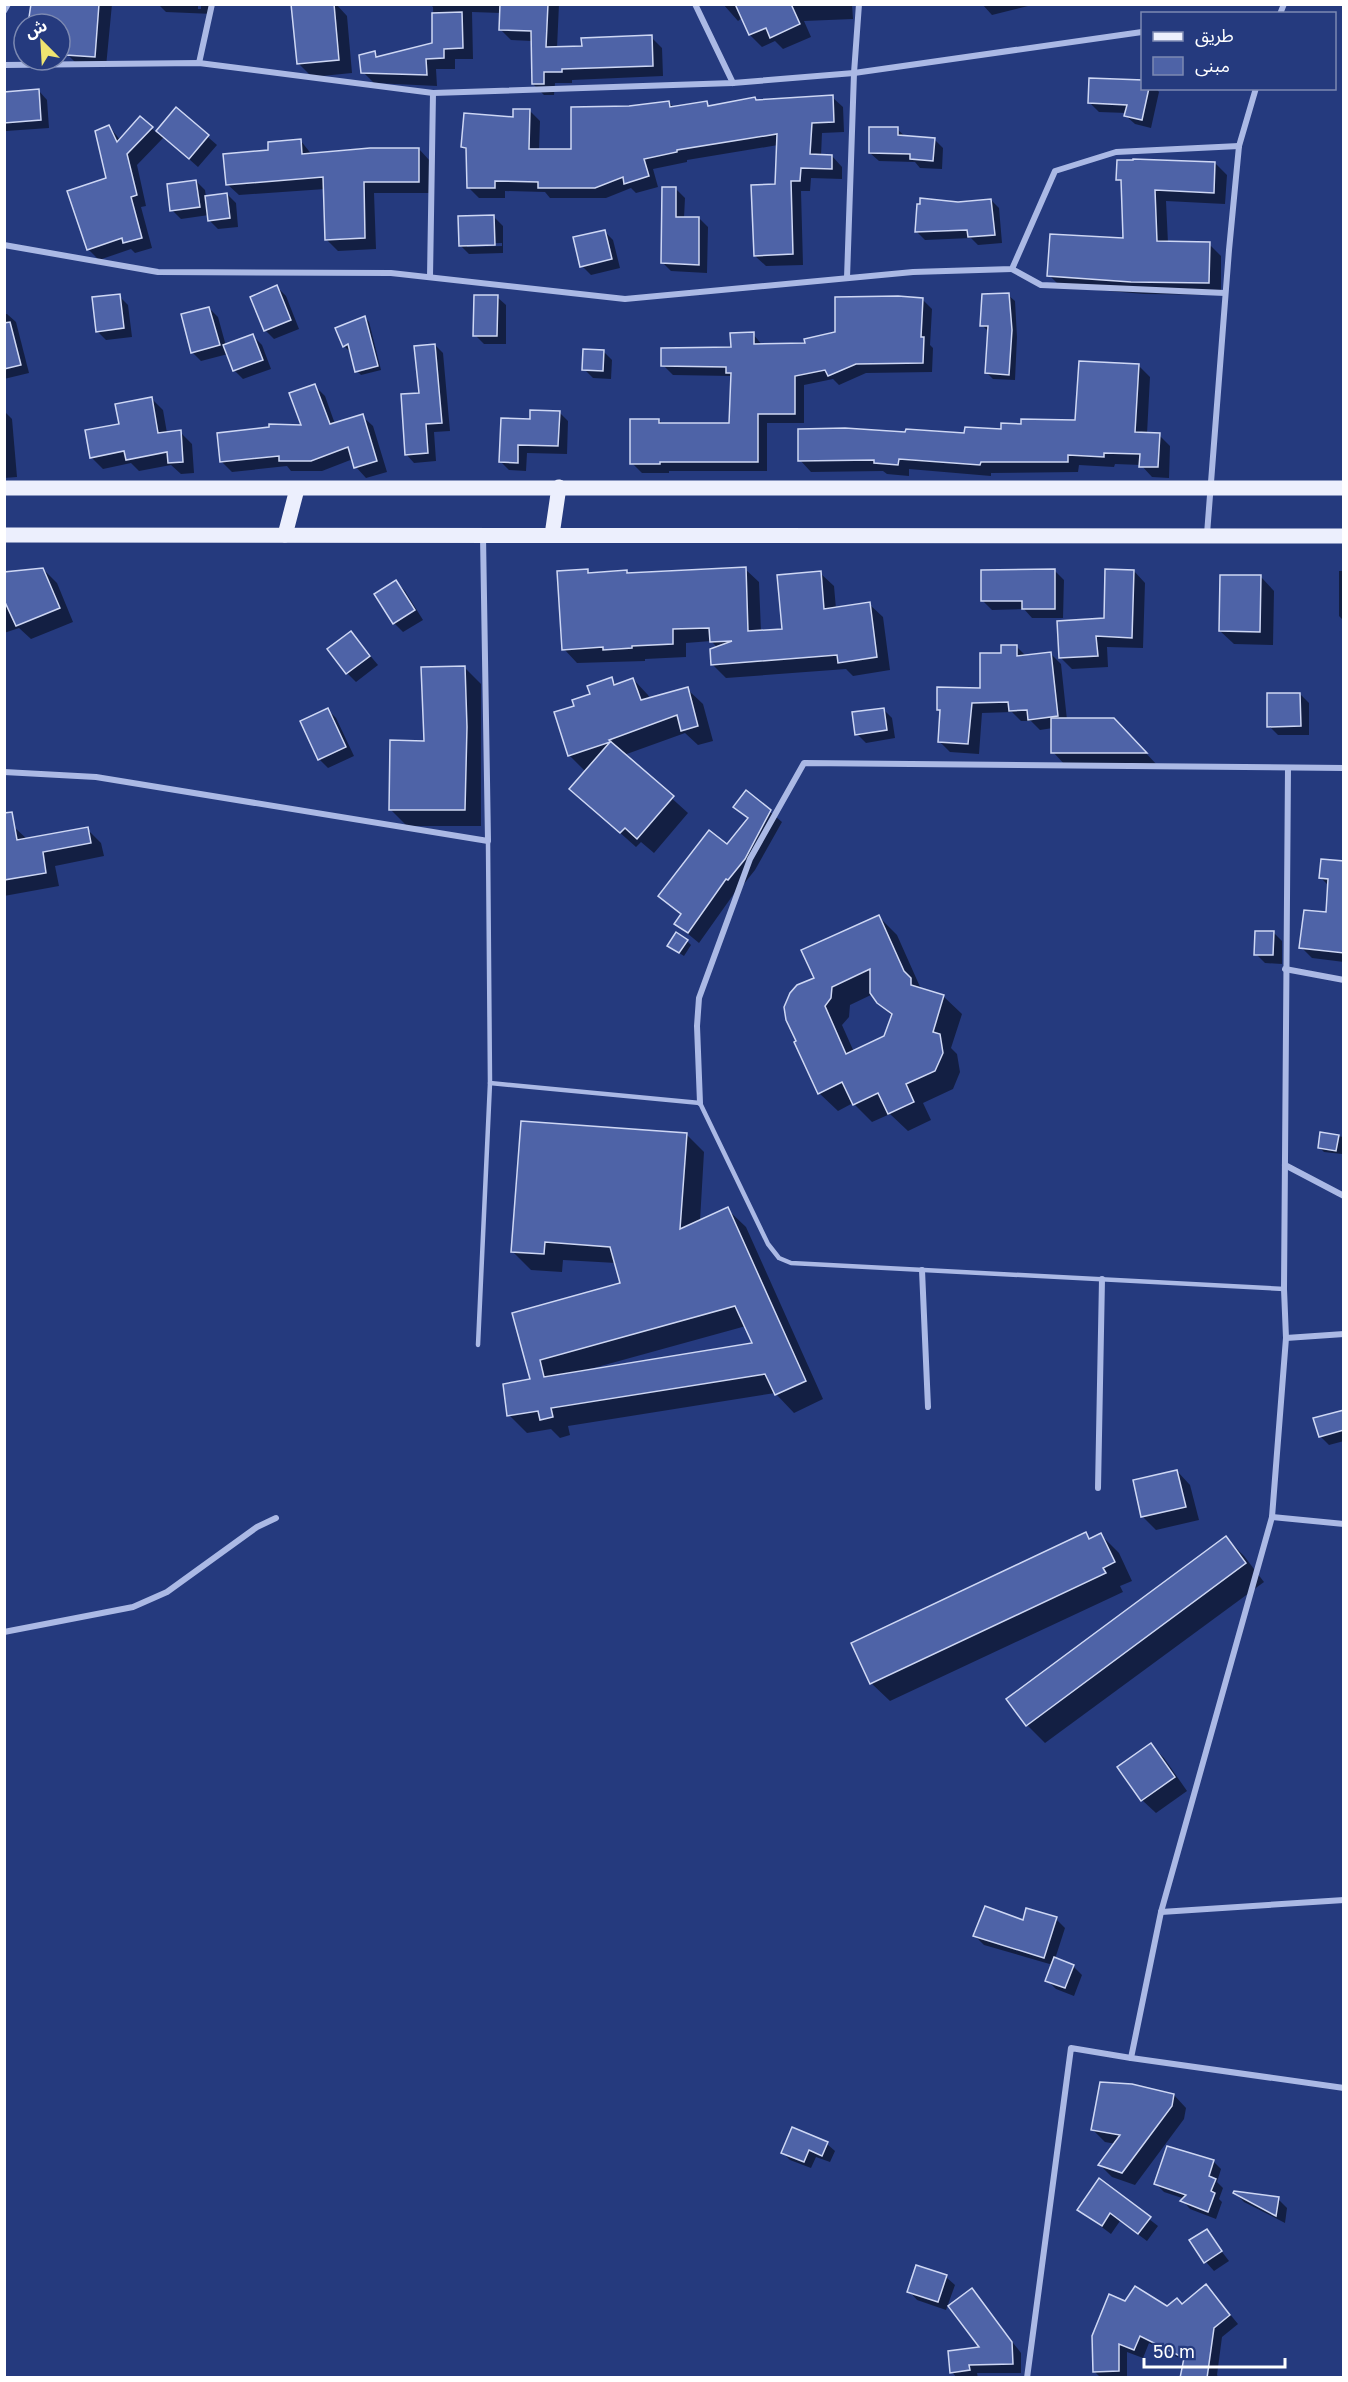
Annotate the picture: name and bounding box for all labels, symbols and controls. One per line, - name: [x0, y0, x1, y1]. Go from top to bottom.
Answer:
- north arrow: [12, 12, 72, 72]
- legend: [1141, 12, 1336, 90]
- text: ش: [22, 15, 50, 42]
- text: طريق: [1195, 24, 1234, 47]
- text: مبنى: [1195, 54, 1230, 77]
- scale bar: [1144, 2331, 1285, 2369]
- text: 50 m: [1153, 2340, 1195, 2362]

